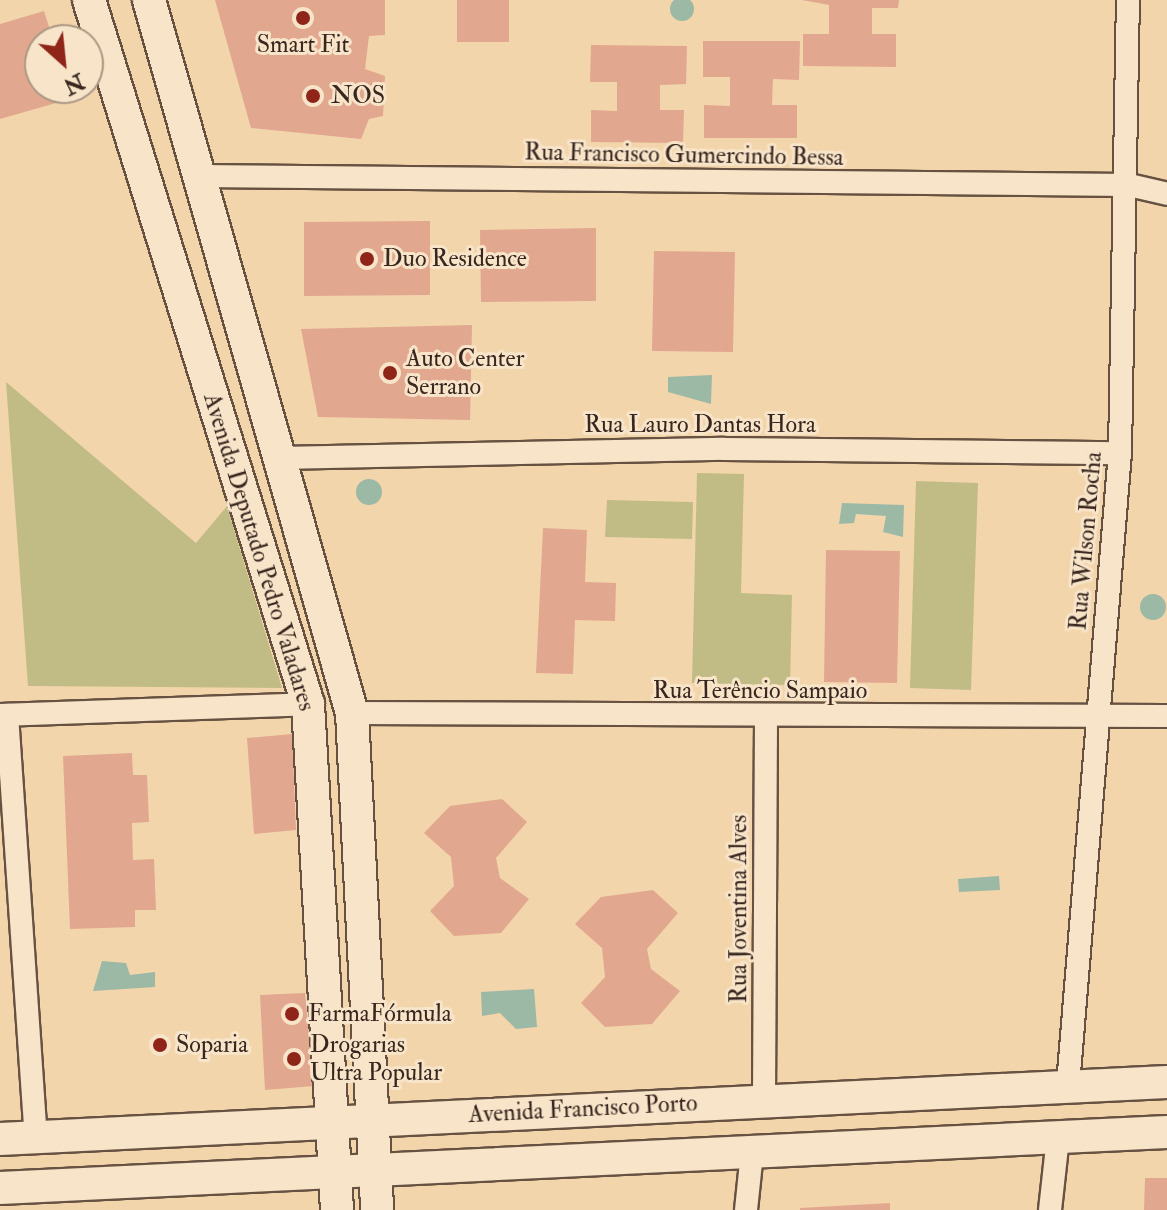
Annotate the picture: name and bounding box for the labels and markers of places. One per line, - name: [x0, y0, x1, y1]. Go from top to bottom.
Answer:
- marker: Smart Fit: [294, 9, 312, 27]
- place label: Smart Fit: [257, 31, 349, 59]
- place label: NOS: [331, 82, 385, 110]
- marker: NOS: [302, 85, 324, 107]
- place label: Duo Residence: [383, 245, 527, 273]
- marker: Duo Residence: [358, 250, 376, 268]
- place label: Auto Center Serrano: [406, 345, 524, 401]
- marker: Auto Center Serrano: [381, 364, 399, 382]
- place label: FarmaFórmula: [308, 1000, 452, 1028]
- marker: FarmaFórmula: [283, 1005, 301, 1023]
- place label: Soparia: [176, 1031, 248, 1059]
- place label: Drogarias Ultra Popular: [310, 1031, 442, 1087]
- marker: Soparia: [151, 1036, 169, 1054]
- marker: Drogarias Ultra Popular: [285, 1050, 303, 1068]

